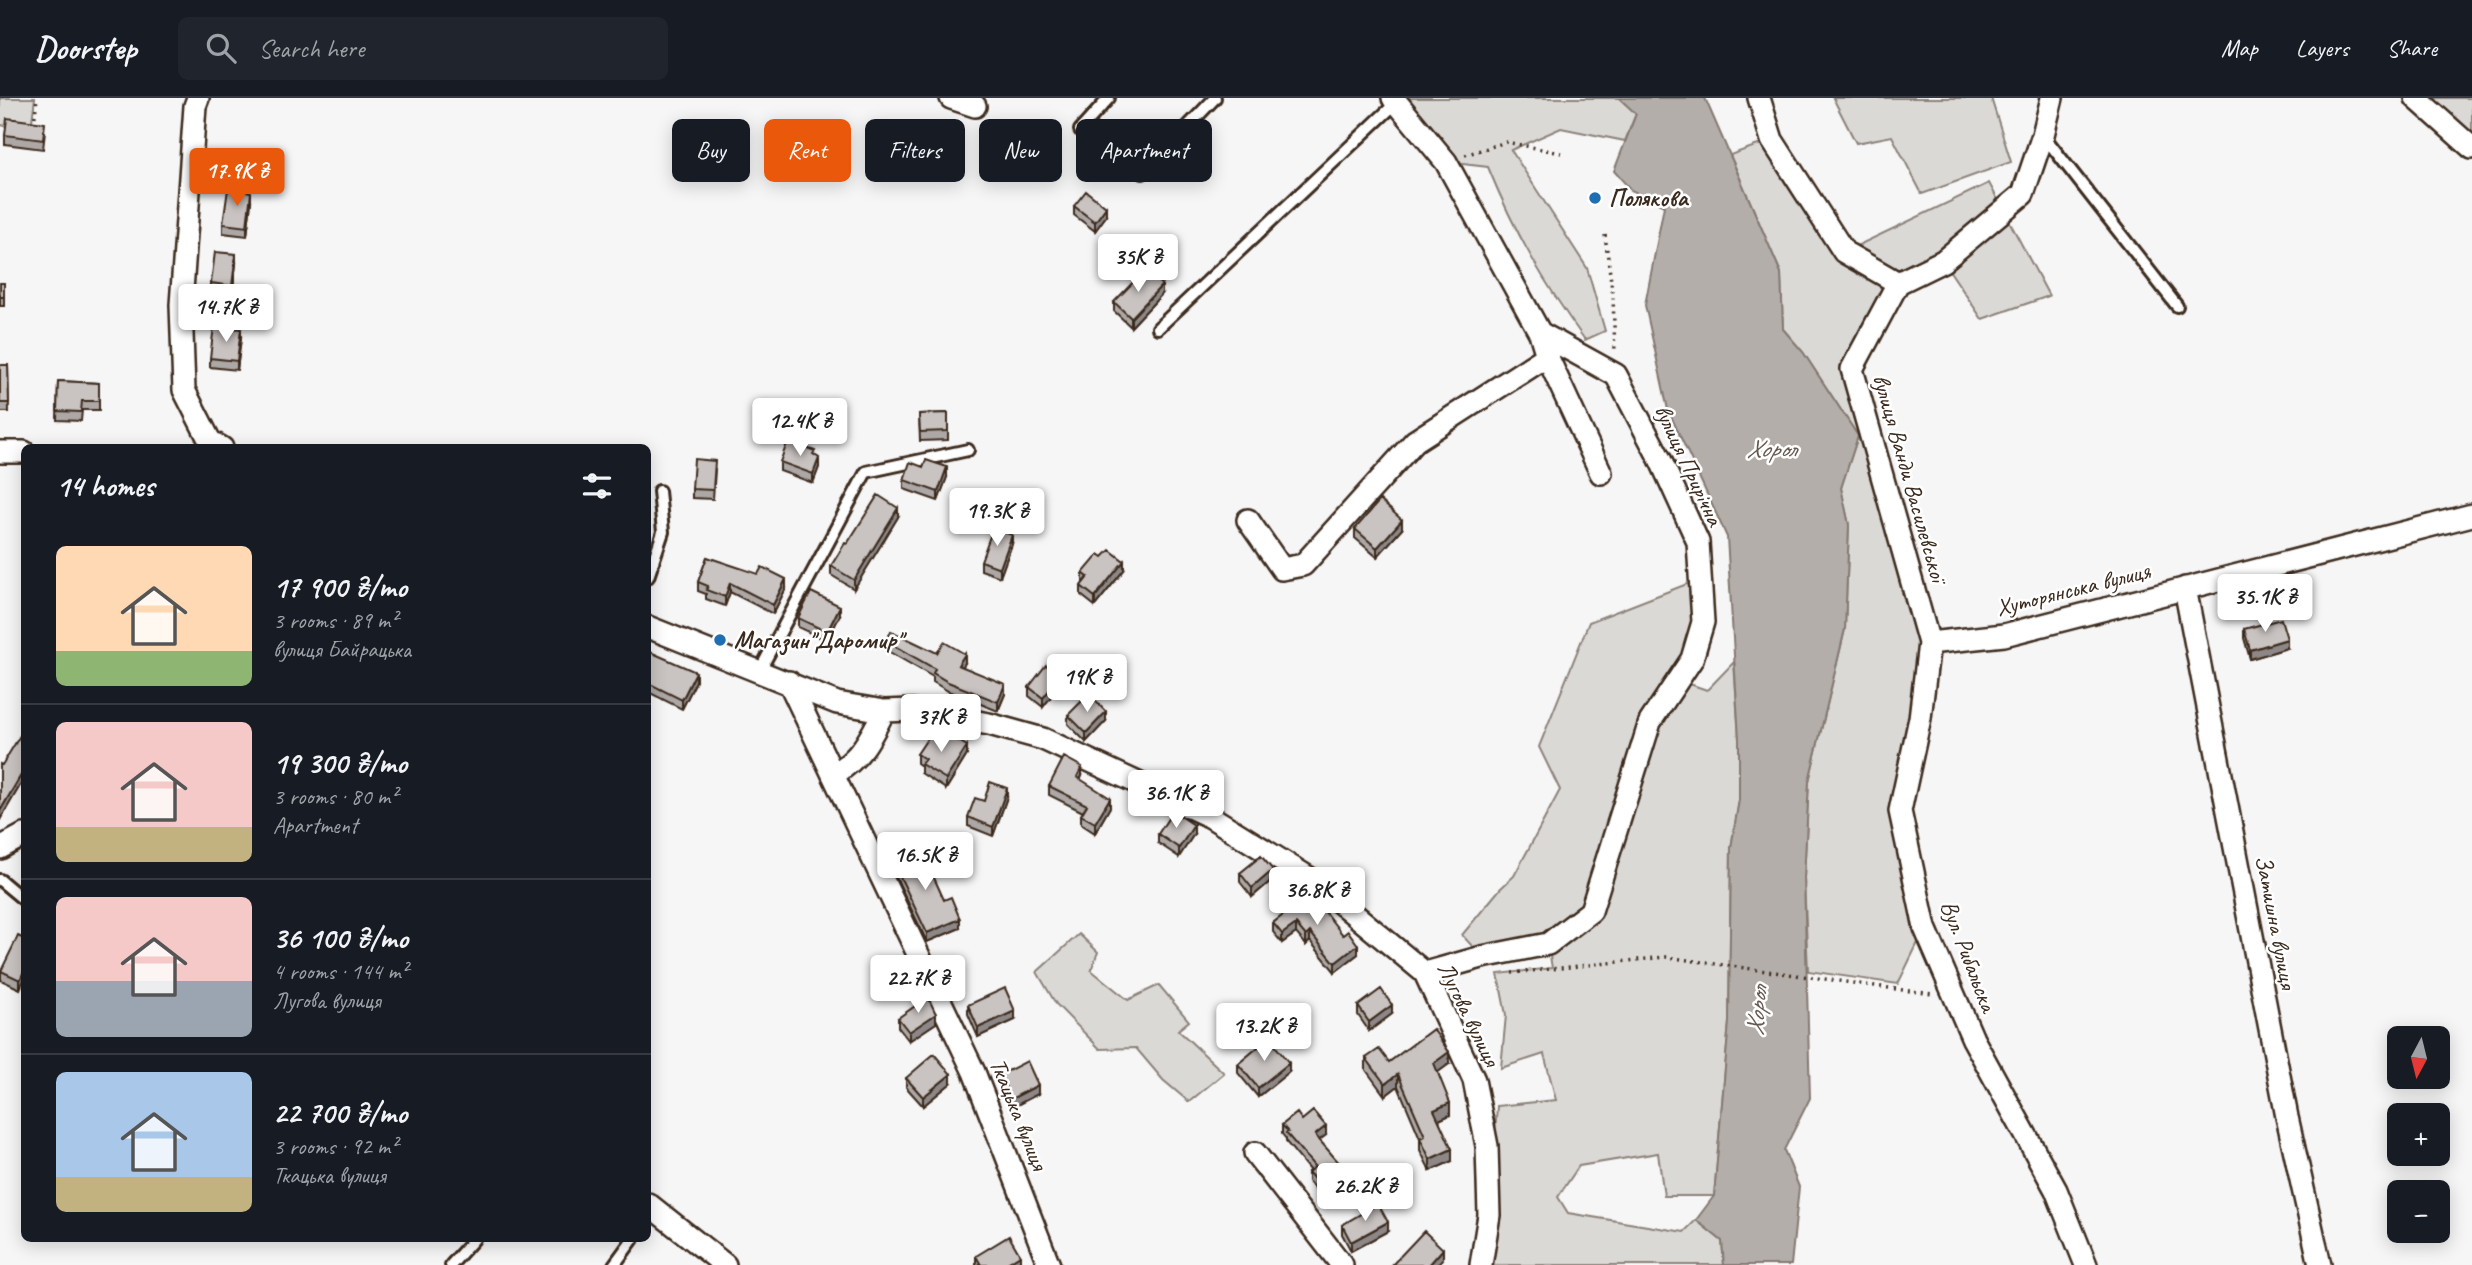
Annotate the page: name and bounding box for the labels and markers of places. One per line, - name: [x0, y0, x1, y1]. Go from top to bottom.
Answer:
- pin: 17.9K ₴: [172, 148, 302, 208]
- place label: Полякова: [1609, 183, 1690, 213]
- marker: Полякова: [1587, 190, 1603, 206]
- pin: 35K ₴: [1089, 234, 1187, 294]
- pin: 14.7K ₴: [161, 285, 291, 344]
- pin: 12.4K ₴: [735, 398, 865, 458]
- pin: 19.3K ₴: [932, 489, 1062, 548]
- pin: 35.1K ₴: [2200, 574, 2330, 634]
- place label: Магазин"Даромир": [734, 625, 907, 656]
- marker: Магазин"Даромир": [712, 632, 728, 648]
- pin: 19K ₴: [1038, 654, 1136, 714]
- pin: 37K ₴: [892, 694, 990, 754]
- pin: 36.1K ₴: [1111, 770, 1241, 830]
- pin: 16.5K ₴: [860, 832, 990, 892]
- pin: 36.8K ₴: [1252, 868, 1382, 927]
- pin: 22.7K ₴: [853, 956, 983, 1015]
- pin: 13.2K ₴: [1199, 1004, 1329, 1063]
- pin: 26.2K ₴: [1300, 1164, 1430, 1223]

